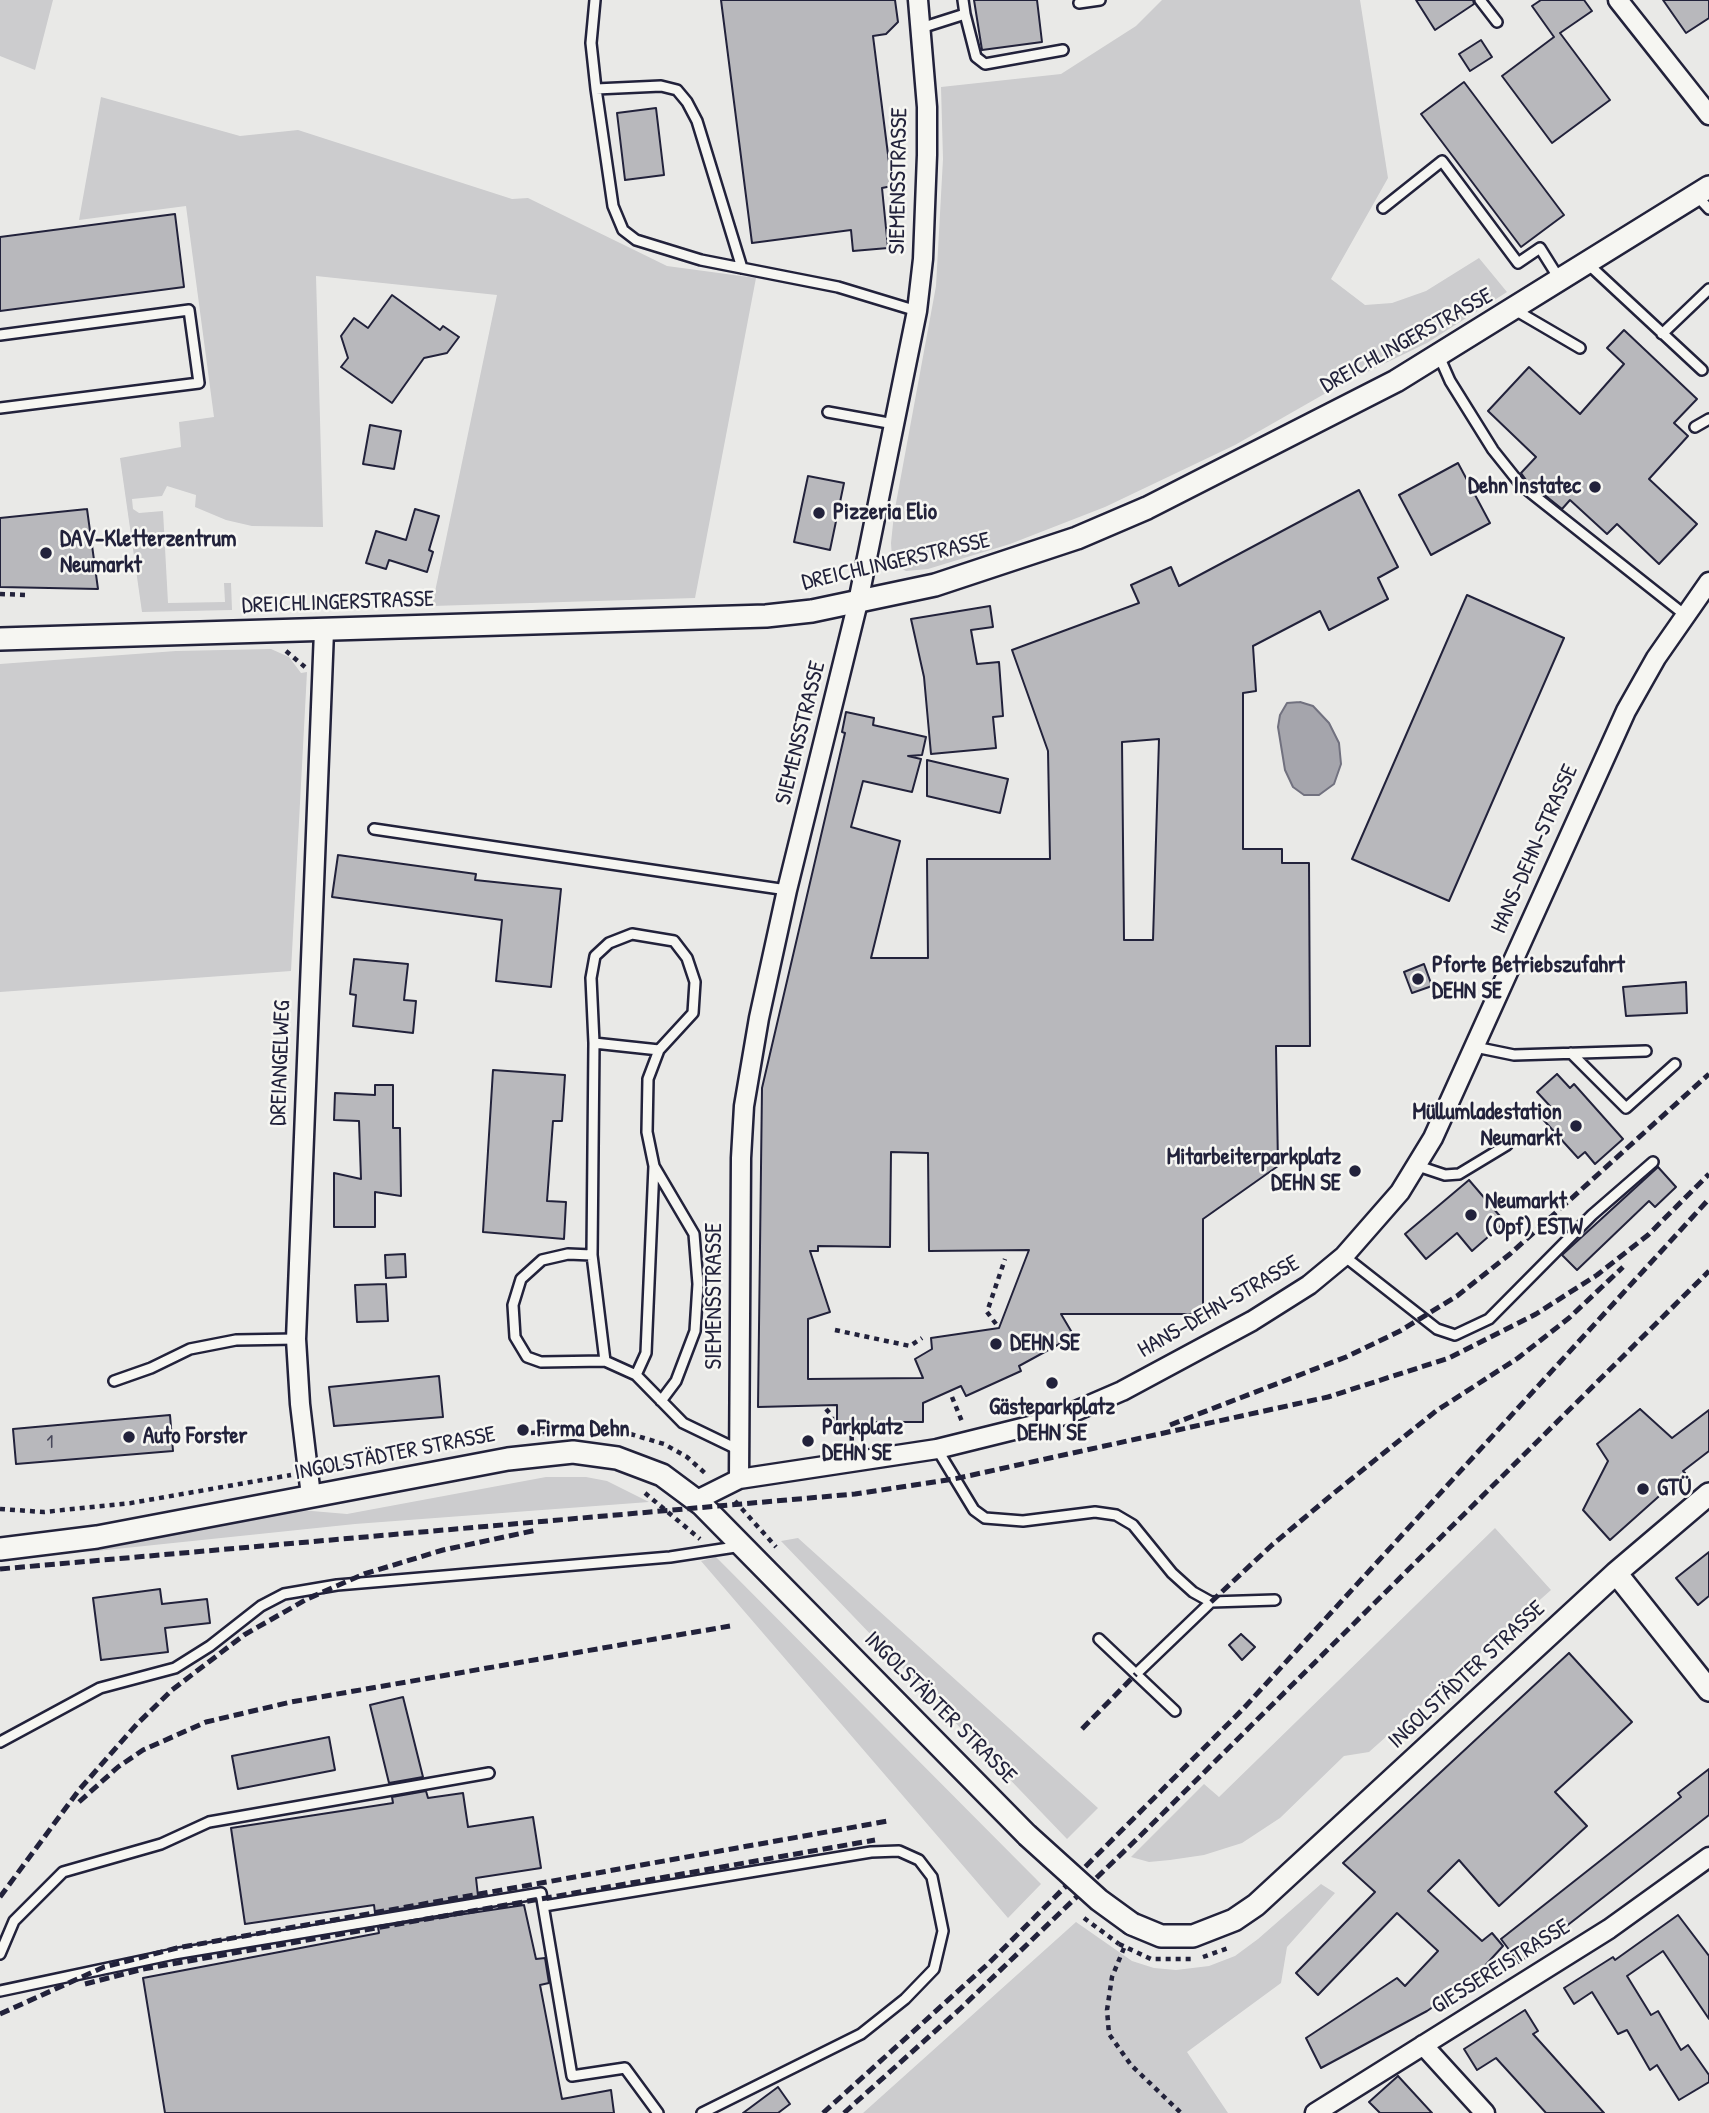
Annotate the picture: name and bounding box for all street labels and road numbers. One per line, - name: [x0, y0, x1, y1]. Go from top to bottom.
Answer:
- street label: SIEMENSSTRASSE: [884, 107, 914, 255]
- street label: DREICHLINGERSTRASSE: [1316, 282, 1498, 400]
- street label: DREICHLINGERSTRASSE: [799, 527, 993, 597]
- street label: DREICHLINGERSTRASSE: [241, 586, 435, 620]
- street label: SIEMENSSTRASSE: [770, 658, 832, 808]
- street label: HANS-DEHN-STRASSE: [1485, 760, 1585, 938]
- street label: DREIANGELWEG: [265, 1000, 297, 1126]
- street label: SIEMENSSTRASSE: [701, 1222, 729, 1370]
- street label: HANS-DEHN-STRASSE: [1133, 1250, 1305, 1364]
- street label: INGOLSTÄDTER STRASSE: [292, 1421, 498, 1487]
- street label: INGOLSTÄDTER STRASSE: [1383, 1595, 1551, 1755]
- street label: INGOLSTÄDTER STRASSE: [858, 1626, 1022, 1790]
- street label: GIESSEREISTRASSE: [1427, 1913, 1575, 2021]

